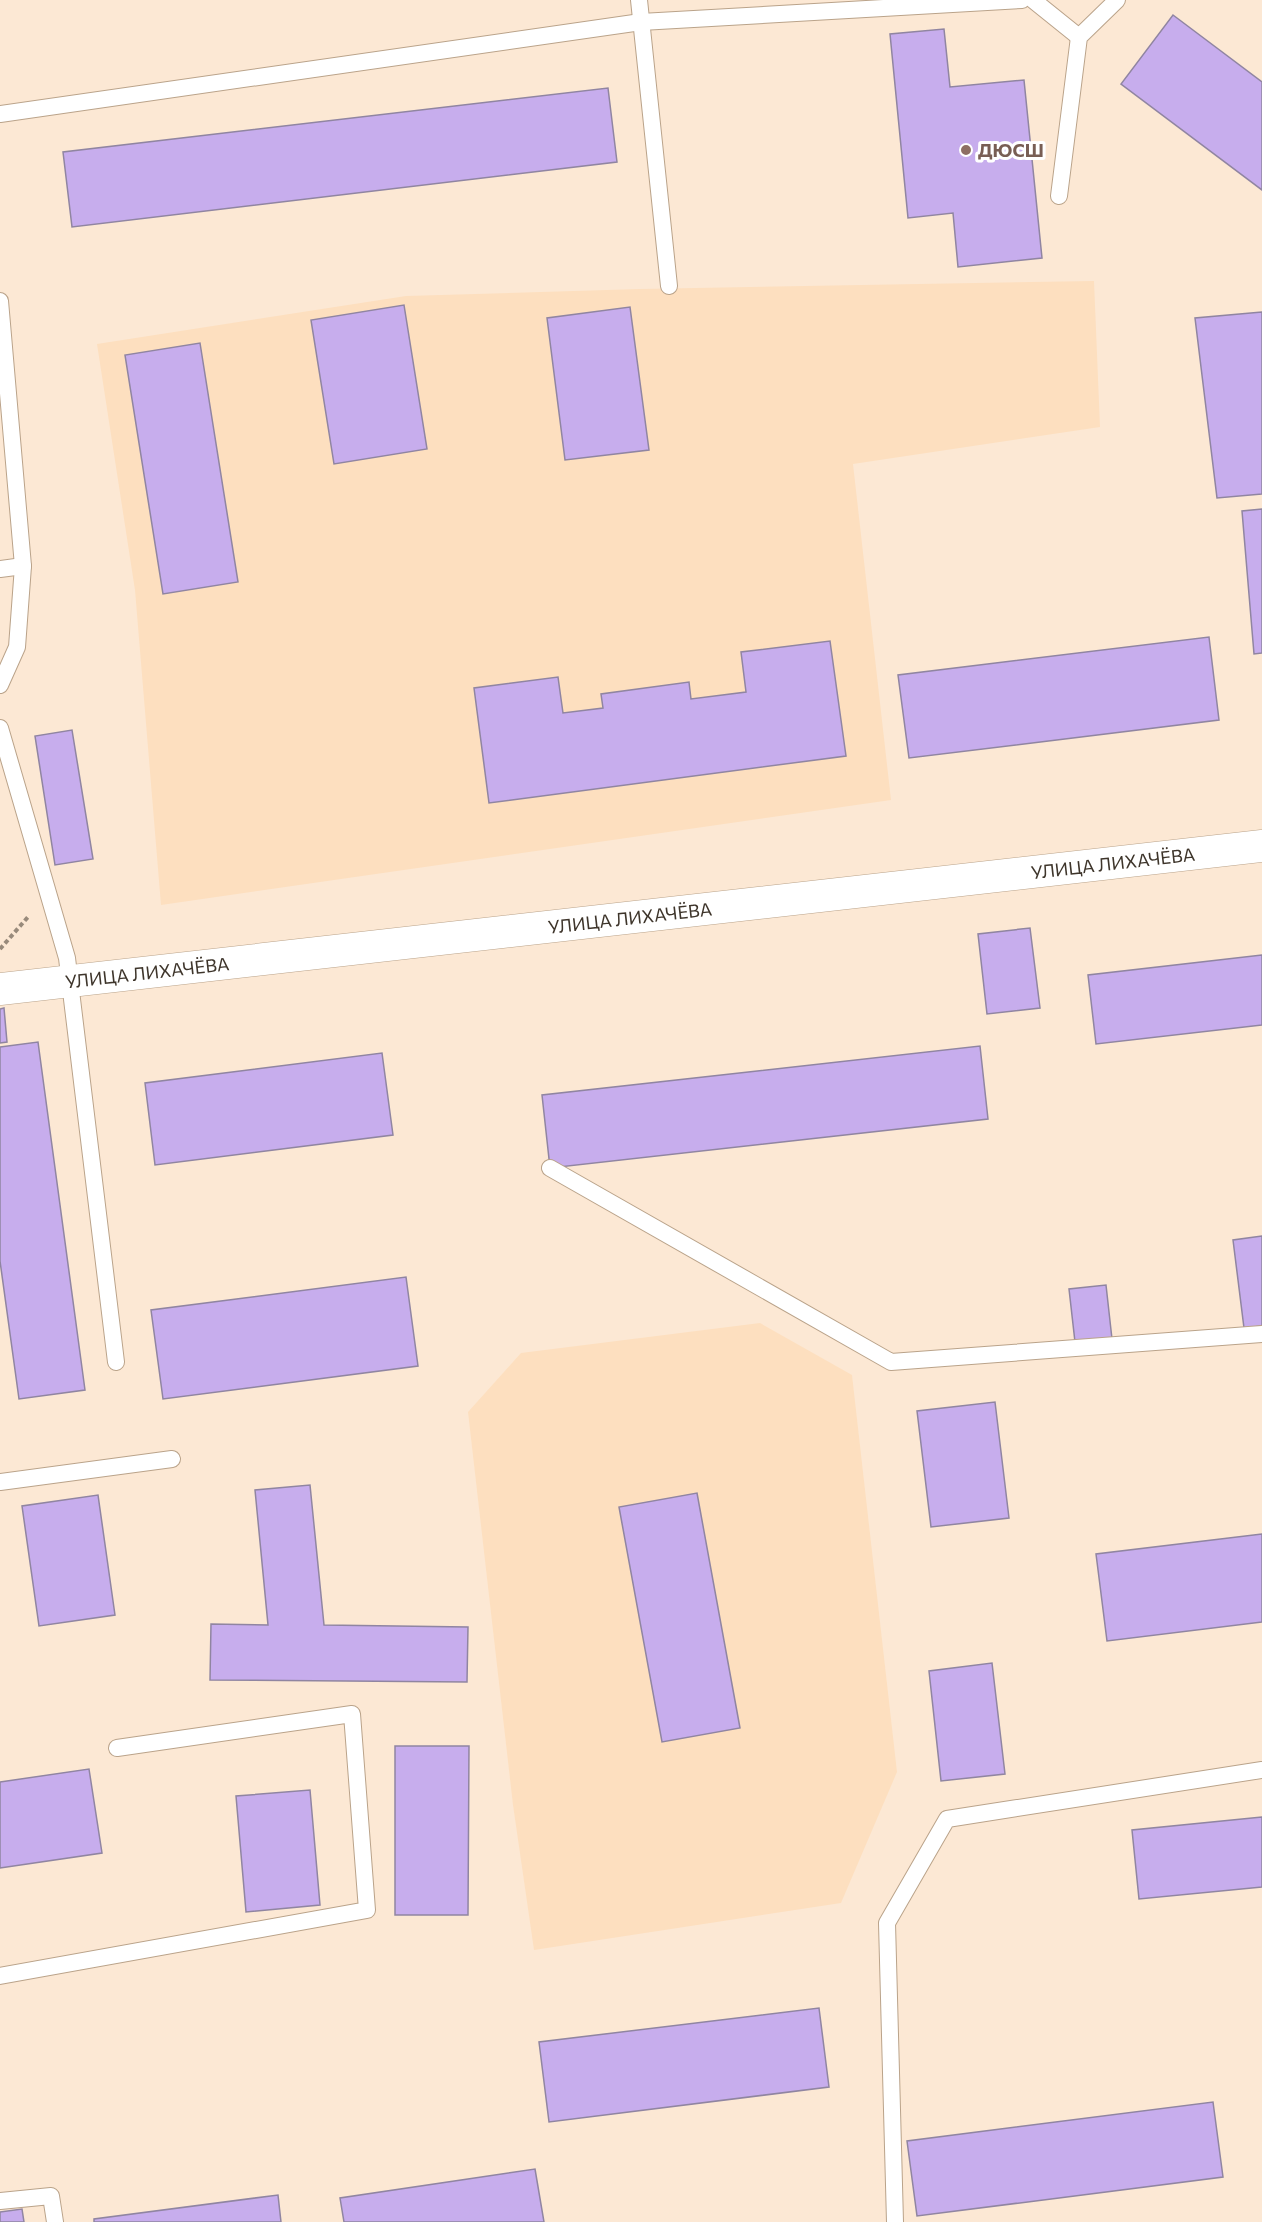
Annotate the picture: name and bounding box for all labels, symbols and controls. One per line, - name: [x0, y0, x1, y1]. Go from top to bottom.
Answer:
- place label: ДЮСШ: [978, 139, 1044, 161]
- marker: ДЮСШ: [959, 143, 973, 157]
- street label: УЛИЦА ЛИХАЧЁВА: [1030, 843, 1196, 883]
- street label: УЛИЦА ЛИХАЧЁВА: [547, 897, 713, 938]
- street label: УЛИЦА ЛИХАЧЁВА: [64, 952, 230, 993]

